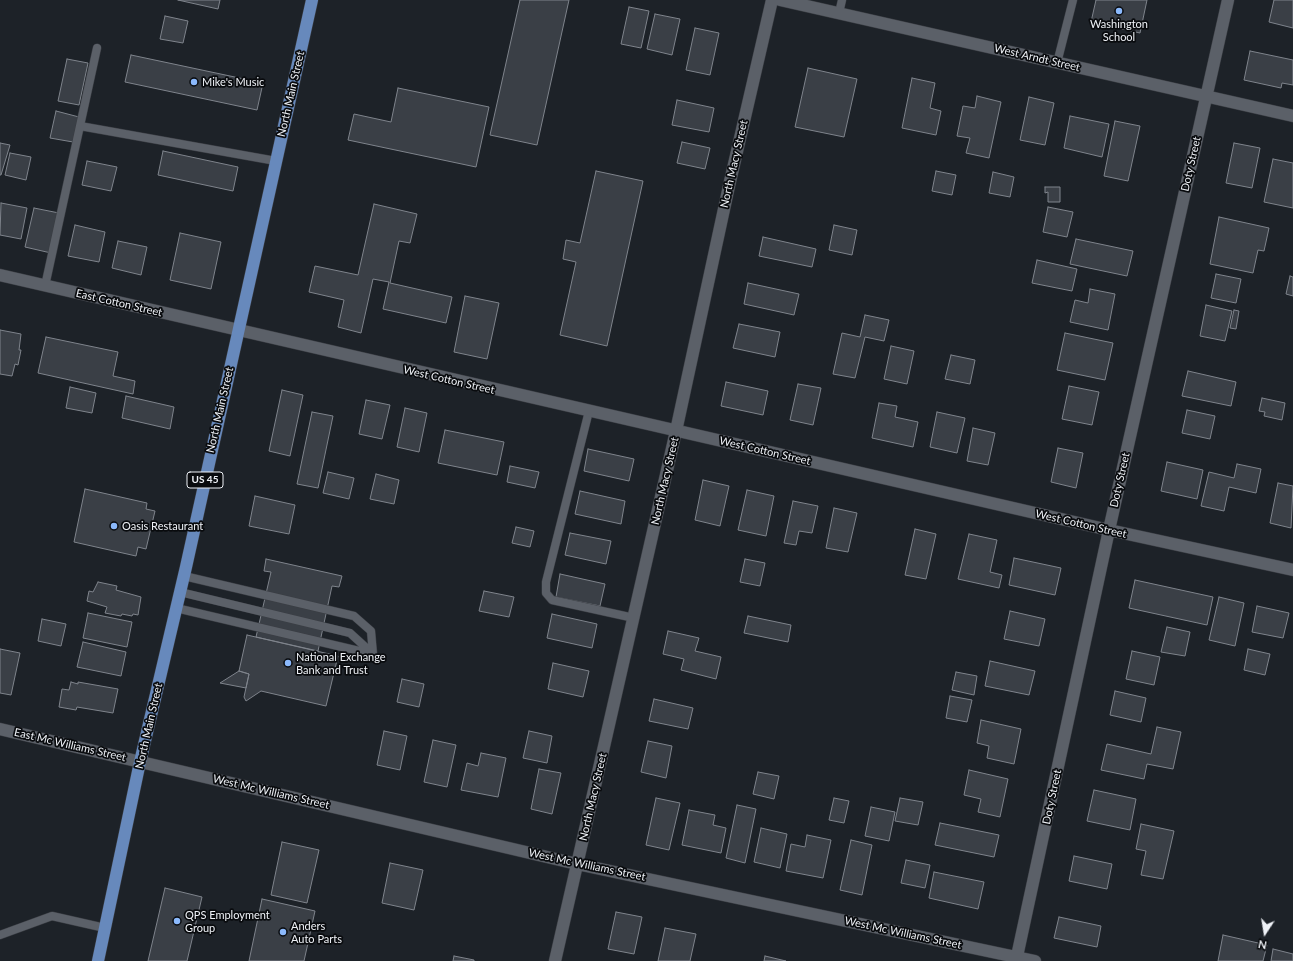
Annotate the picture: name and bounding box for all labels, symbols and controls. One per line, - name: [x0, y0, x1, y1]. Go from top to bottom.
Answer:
- marker: Washington School: [1114, 6, 1124, 16]
- place label: Washington School: [1090, 17, 1148, 43]
- street label: West Arndt Street: [993, 42, 1081, 74]
- street label: North Main Street: [275, 50, 307, 138]
- place label: Mike's Music: [202, 75, 264, 89]
- marker: Mike's Music: [189, 77, 199, 87]
- street label: North Macy Street: [717, 119, 751, 209]
- street label: Doty Street: [1178, 135, 1204, 193]
- street label: East Cotton Street: [75, 287, 163, 319]
- street label: West Cotton Street: [402, 363, 496, 397]
- street label: North Main Street: [204, 366, 236, 454]
- street label: West Cotton Street: [718, 434, 812, 468]
- street label: North Macy Street: [648, 436, 682, 526]
- street label: Doty Street: [1107, 451, 1133, 509]
- road number: US 45: [187, 472, 223, 488]
- street label: West Cotton Street: [1034, 507, 1128, 541]
- place label: Oasis Restaurant: [122, 519, 203, 533]
- marker: Oasis Restaurant: [109, 521, 119, 531]
- place label: National Exchange Bank and Trust: [296, 650, 386, 676]
- marker: National Exchange Bank and Trust: [283, 658, 293, 668]
- street label: North Main Street: [133, 682, 165, 770]
- street label: East Mc Williams Street: [13, 726, 127, 764]
- street label: North Macy Street: [576, 752, 610, 842]
- street label: Doty Street: [1040, 768, 1064, 826]
- street label: West Mc Williams Street: [211, 772, 331, 812]
- street label: West Mc Williams Street: [527, 846, 647, 884]
- place label: QPS Employment Group: [185, 908, 270, 934]
- north arrow: [1245, 913, 1285, 953]
- street label: West Mc Williams Street: [843, 914, 963, 952]
- marker: QPS Employment Group: [172, 916, 182, 926]
- place label: Anders Auto Parts: [291, 919, 342, 945]
- marker: Anders Auto Parts: [278, 927, 288, 937]
- text: N: [1257, 938, 1268, 952]

